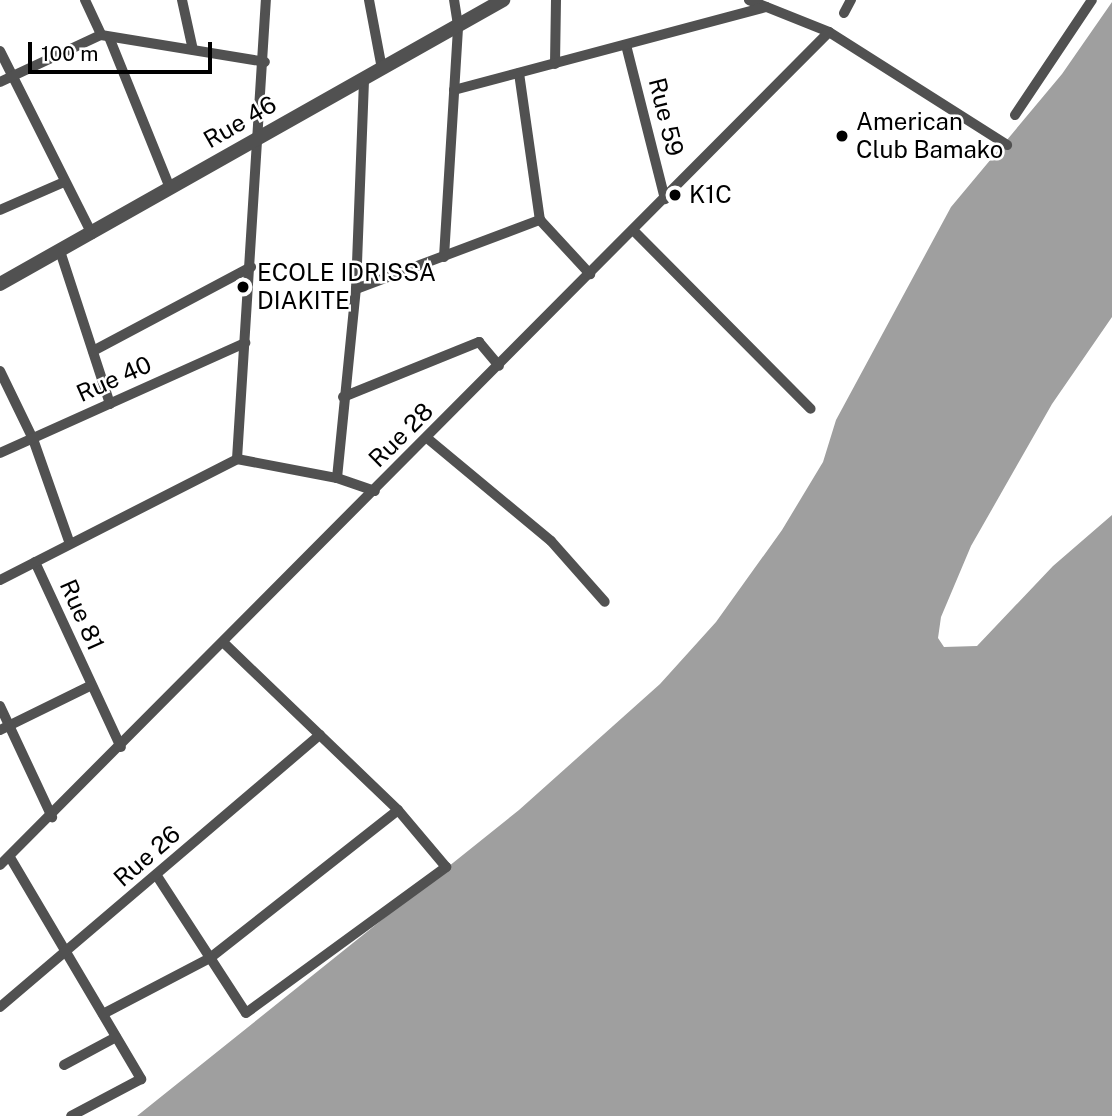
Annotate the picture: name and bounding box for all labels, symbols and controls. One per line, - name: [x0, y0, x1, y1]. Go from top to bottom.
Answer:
- scale bar: [32, 28, 215, 72]
- text: 100 m: [41, 41, 98, 66]
- street label: Rue 59: [642, 75, 690, 159]
- street label: Rue 46: [198, 90, 282, 154]
- place label: American Club Bamako: [856, 108, 1003, 164]
- marker: American Club Bamako: [834, 128, 850, 144]
- place label: K1C: [689, 181, 732, 209]
- marker: K1C: [667, 187, 683, 203]
- place label: ECOLE IDRISSA DIAKITE: [257, 259, 436, 315]
- marker: ECOLE IDRISSA DIAKITE: [235, 279, 251, 295]
- street label: Rue 40: [72, 350, 156, 408]
- street label: Rue 28: [363, 397, 439, 473]
- street label: Rue 81: [54, 575, 110, 655]
- street label: Rue 26: [108, 819, 186, 893]

